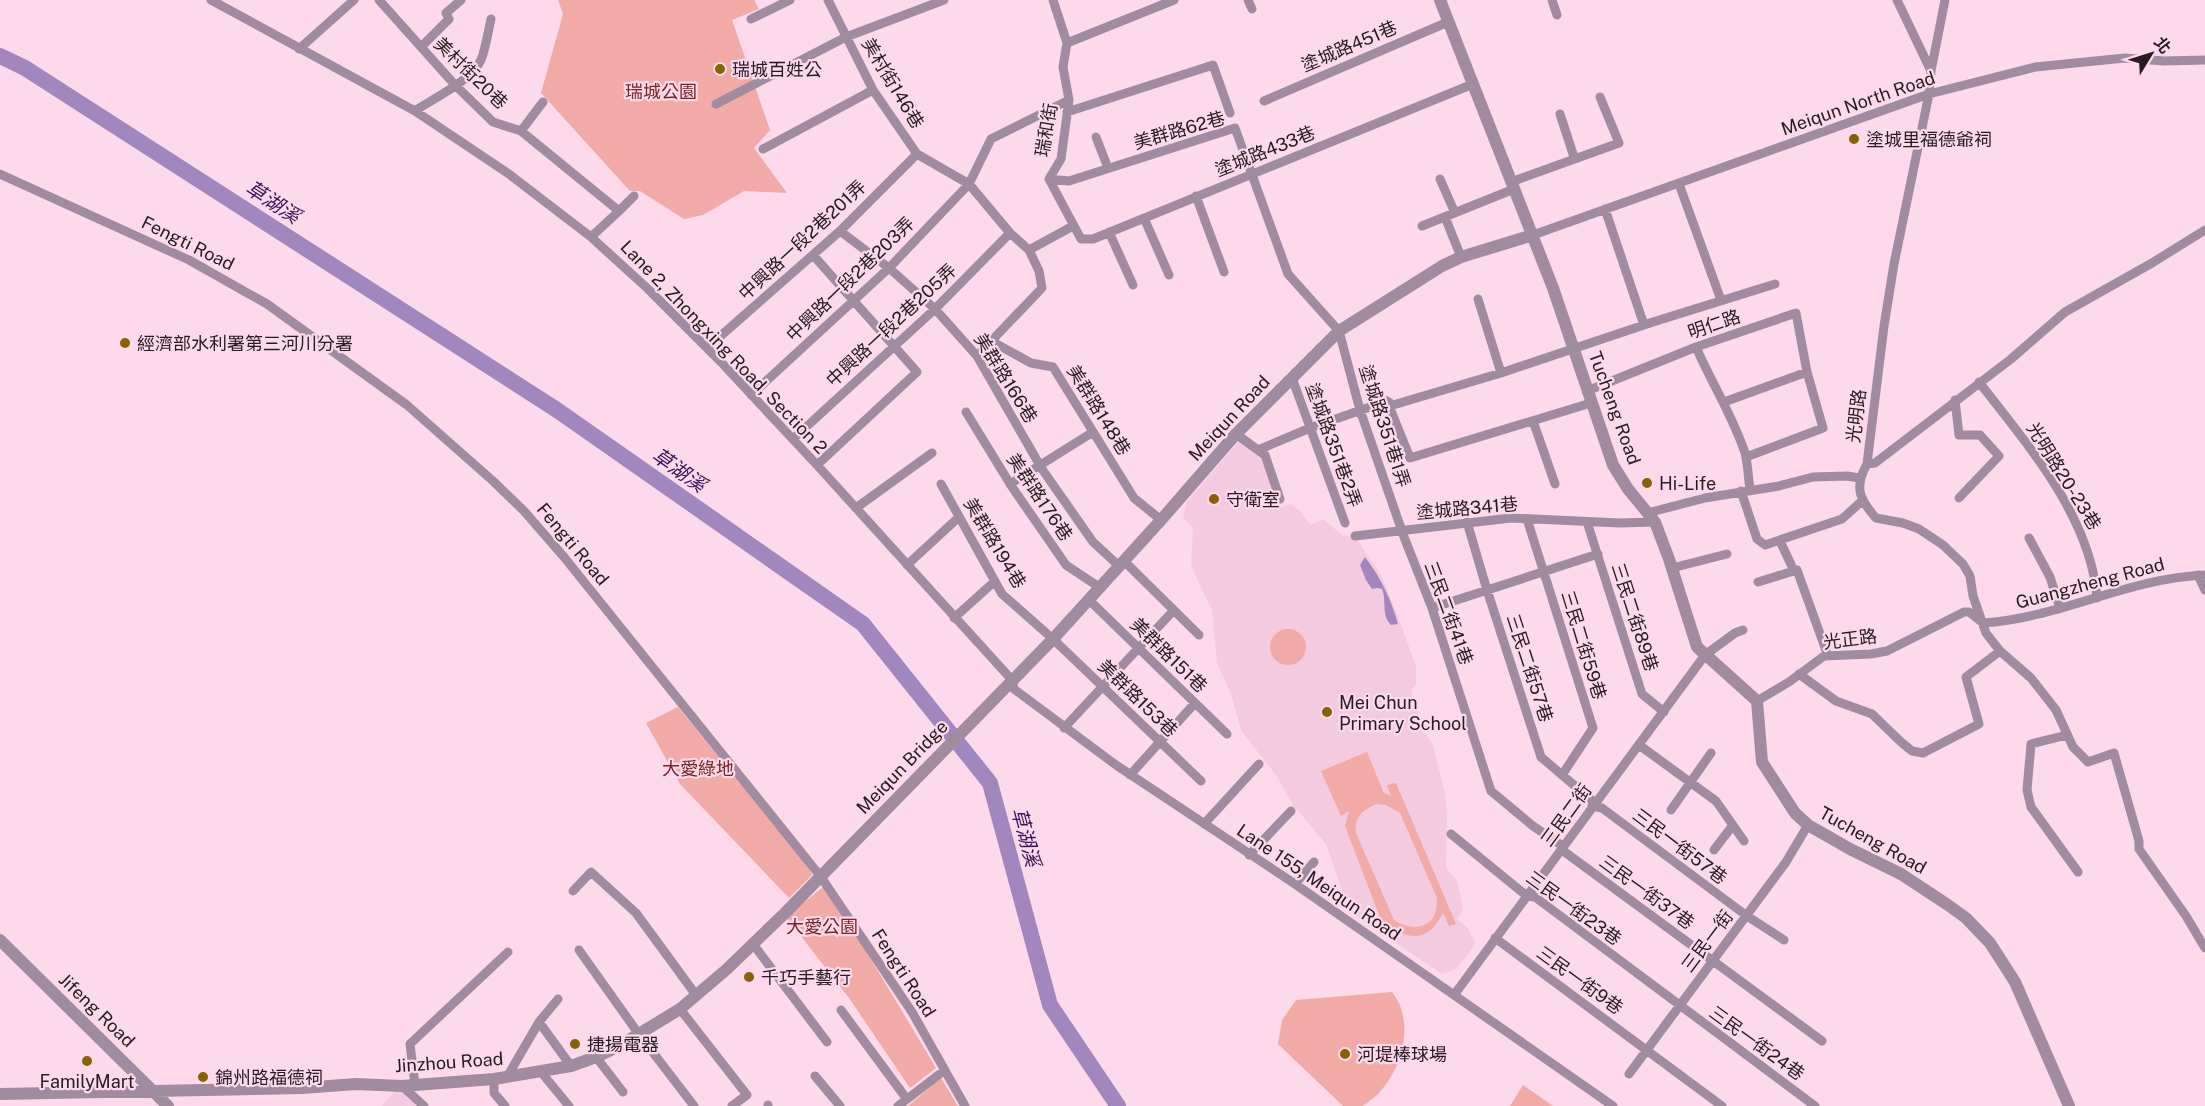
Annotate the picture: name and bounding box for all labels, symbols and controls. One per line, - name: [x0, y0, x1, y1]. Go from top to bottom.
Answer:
- street label: 塗城路451巷: [1298, 16, 1400, 76]
- north arrow: [2121, 24, 2181, 84]
- street label: 美村街20巷: [430, 33, 512, 113]
- text: 北: [2150, 33, 2175, 57]
- street label: 美村街146巷: [858, 34, 928, 132]
- place label: 瑞城百姓公: [732, 59, 822, 80]
- marker: 瑞城百姓公: [713, 62, 727, 76]
- street label: Meiqun North Road: [1778, 67, 1938, 139]
- park label: 瑞城公園: [625, 81, 697, 102]
- street label: 瑞和街: [1031, 102, 1061, 158]
- street label: 美群路62巷: [1131, 107, 1227, 153]
- street label: 塗城路433巷: [1212, 121, 1318, 181]
- place label: 塗城里福德爺祠: [1866, 129, 1992, 150]
- marker: 塗城里福德爺祠: [1847, 132, 1861, 146]
- water label: 草湖溪: [241, 176, 307, 230]
- street label: 中興路一段2巷201弄: [734, 176, 870, 304]
- street label: Fengti Road: [138, 211, 238, 275]
- street label: 中興路一段2巷203弄: [782, 213, 918, 345]
- street label: Lane 2, Zhongxing Road, Section 2: [616, 236, 832, 458]
- street label: 中興路一段2巷205弄: [822, 259, 960, 391]
- street label: 明仁路: [1685, 305, 1743, 343]
- street label: 美群路166巷: [970, 329, 1042, 427]
- place label: 經濟部水利署第三河川分署: [137, 333, 353, 354]
- marker: 經濟部水利署第三河川分署: [118, 336, 132, 350]
- street label: Tucheng Road: [1585, 349, 1645, 467]
- street label: 美群路148巷: [1063, 361, 1135, 459]
- street label: 塗城路351巷1弄: [1355, 362, 1415, 490]
- street label: Meiqun Road: [1184, 371, 1274, 465]
- street label: 塗城路351巷2弄: [1302, 380, 1366, 510]
- street label: 光明路: [1842, 388, 1870, 444]
- street label: 光明路20-23巷: [2023, 418, 2105, 534]
- water label: 草湖溪: [648, 443, 713, 499]
- street label: 美群路176巷: [1003, 449, 1077, 545]
- place label: Hi-Life: [1659, 473, 1716, 494]
- marker: Hi-Life: [1640, 476, 1654, 490]
- place label: 守衛室: [1226, 489, 1280, 510]
- marker: 守衛室: [1207, 492, 1221, 506]
- street label: 塗城路341巷: [1415, 493, 1519, 523]
- street label: 美群路194巷: [960, 494, 1030, 592]
- street label: Fengti Road: [533, 499, 613, 589]
- street label: Guangzheng Road: [2013, 553, 2167, 613]
- street label: 三民二街41巷: [1421, 558, 1477, 668]
- street label: 三民二街89巷: [1608, 560, 1662, 674]
- street label: 三民二街59巷: [1557, 588, 1611, 702]
- street label: 三民二街57巷: [1503, 611, 1557, 725]
- street label: 美群路151巷: [1126, 613, 1212, 697]
- street label: 光正路: [1822, 625, 1878, 653]
- street label: 美群路153巷: [1094, 655, 1182, 741]
- place label: Mei Chun Primary School: [1339, 692, 1467, 734]
- marker: Mei Chun Primary School: [1320, 705, 1334, 719]
- street label: Meiqun Bridge: [852, 716, 952, 818]
- park label: 大愛綠地: [662, 758, 734, 779]
- street label: 三民二街: [1536, 780, 1596, 850]
- street label: Tucheng Road: [1816, 802, 1930, 878]
- street label: 三民一街57巷: [1629, 804, 1731, 888]
- water label: 草湖溪: [1007, 805, 1046, 872]
- street label: Lane 155, Meiqun Road: [1233, 819, 1405, 945]
- street label: 三民一街37巷: [1596, 851, 1698, 933]
- street label: 三民一街23巷: [1522, 867, 1626, 949]
- street label: 三民一街: [1677, 906, 1737, 976]
- park label: 大愛公園: [786, 916, 858, 937]
- street label: Fengti Road: [868, 925, 940, 1021]
- street label: 三民一街9巷: [1533, 942, 1627, 1018]
- place label: 千巧手藝行: [761, 967, 851, 988]
- street label: Jifeng Road: [55, 969, 139, 1051]
- marker: 千巧手藝行: [742, 970, 756, 984]
- street label: 三民一街24巷: [1706, 1002, 1808, 1084]
- place label: 捷揚電器: [587, 1034, 659, 1055]
- marker: 捷揚電器: [568, 1037, 582, 1051]
- place label: 河堤棒球場: [1357, 1044, 1447, 1065]
- marker: 河堤棒球場: [1338, 1047, 1352, 1061]
- street label: Jinzhou Road: [394, 1048, 504, 1076]
- marker: FamilyMart: [80, 1054, 94, 1068]
- place label: 錦州路福德祠: [215, 1067, 323, 1088]
- marker: 錦州路福德祠: [196, 1070, 210, 1084]
- place label: FamilyMart: [40, 1071, 134, 1092]

